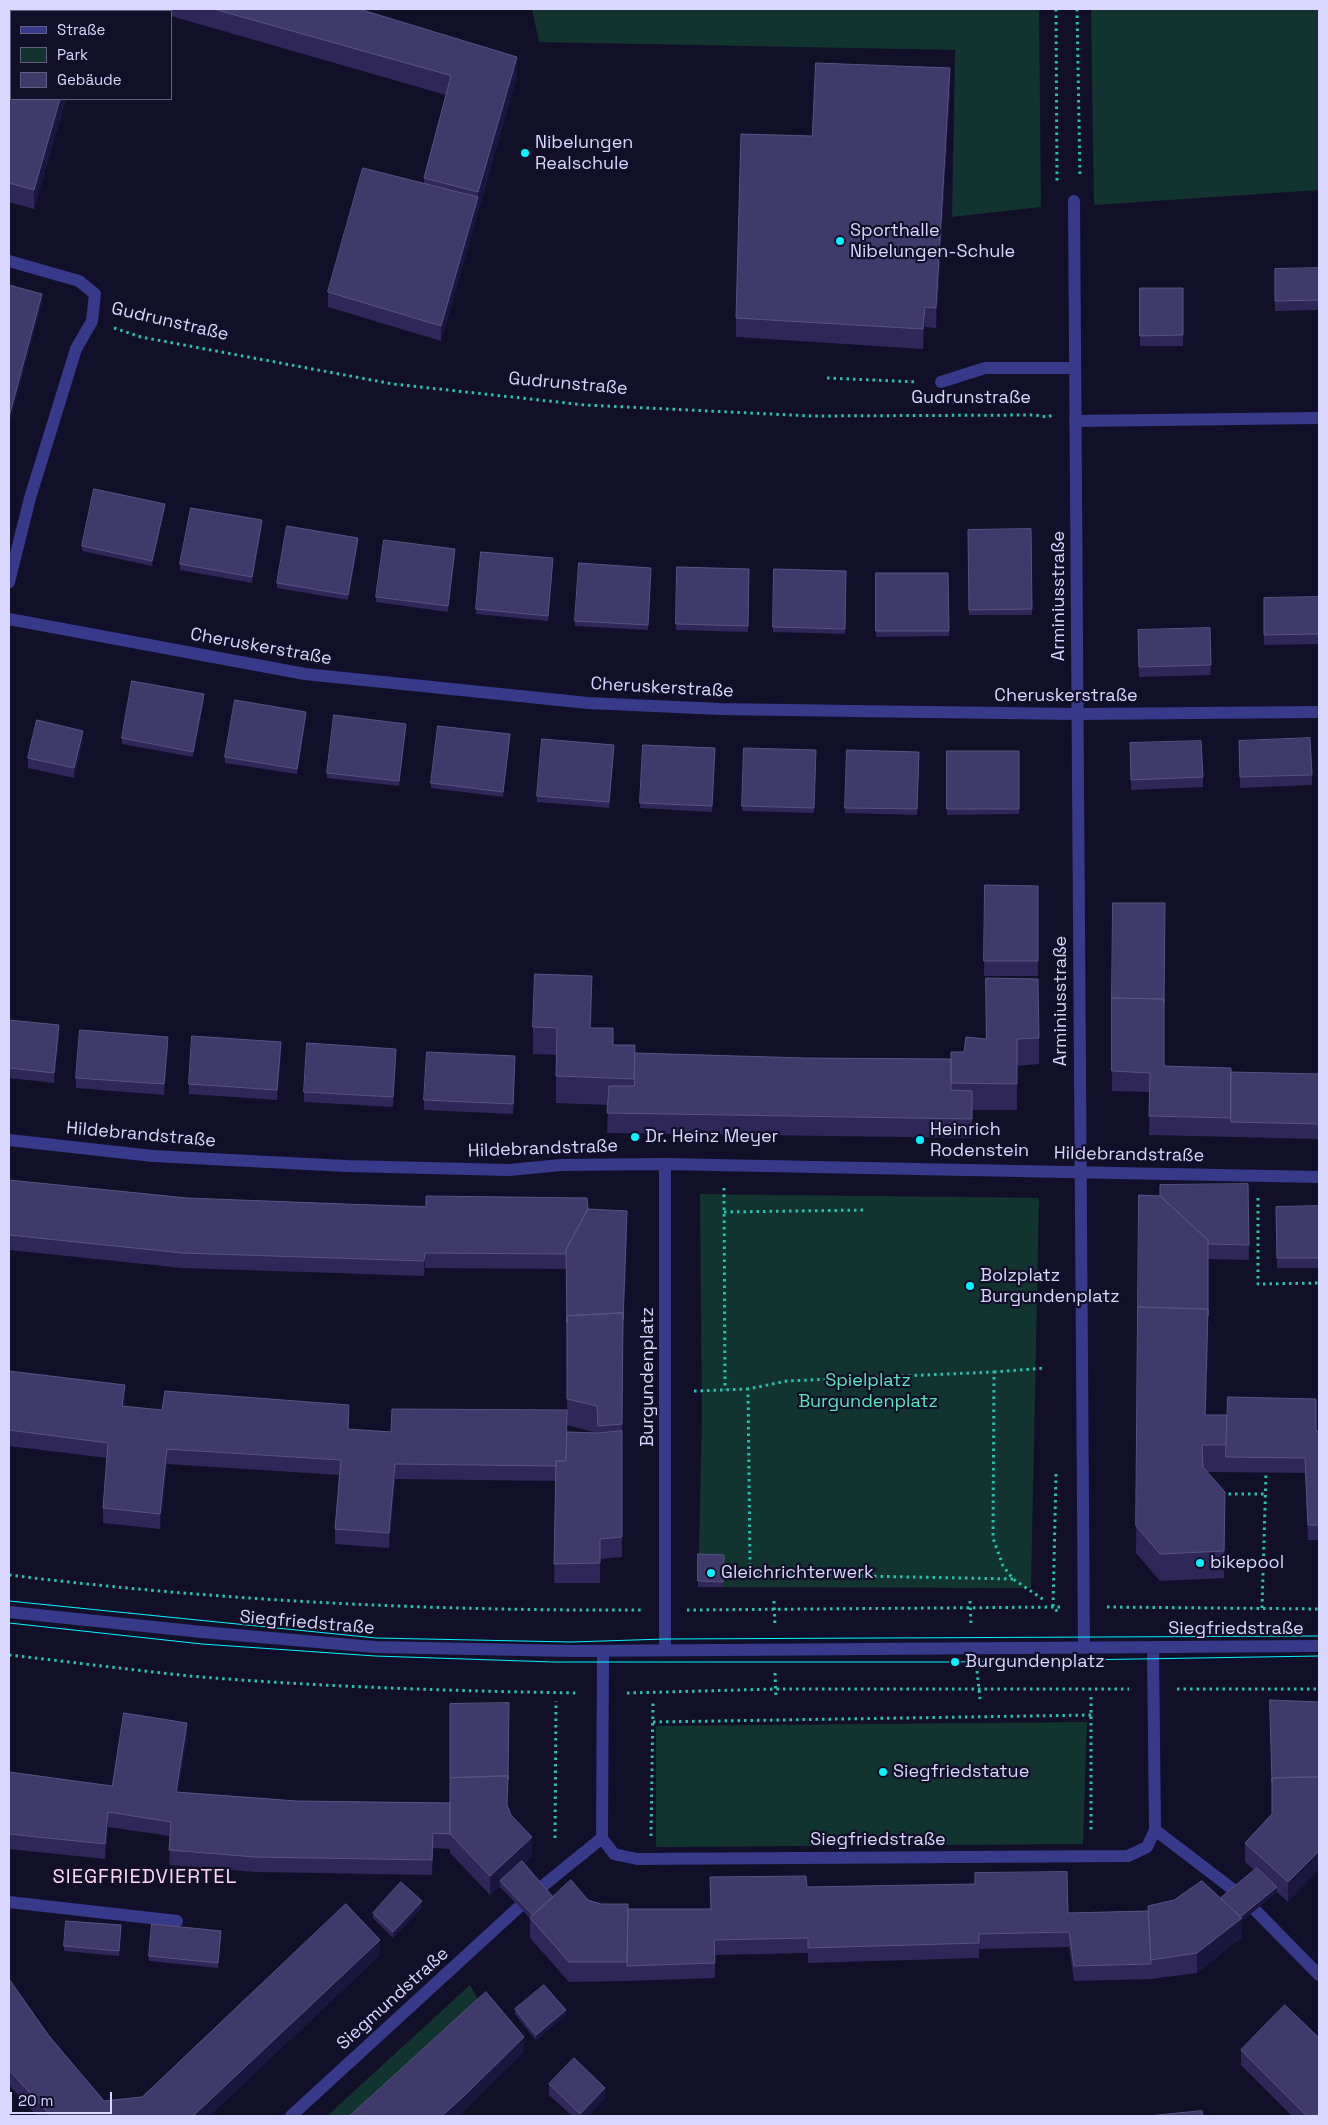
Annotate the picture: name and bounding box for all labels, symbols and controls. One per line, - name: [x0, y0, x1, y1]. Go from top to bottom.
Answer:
- legend: [10, 10, 172, 100]
- text: Straße: [57, 20, 105, 39]
- text: Park: [57, 45, 88, 64]
- text: Gebäude: [57, 70, 122, 89]
- place label: Nibelungen Realschule: [535, 132, 633, 174]
- marker: Nibelungen Realschule: [519, 147, 531, 159]
- place label: Sporthalle Nibelungen-Schule: [850, 220, 1015, 262]
- marker: Sporthalle Nibelungen-Schule: [834, 235, 846, 247]
- street label: Gudrunstraße: [109, 298, 231, 346]
- street label: Gudrunstraße: [507, 368, 629, 400]
- street label: Gudrunstraße: [911, 387, 1031, 409]
- street label: Arminiusstraße: [1048, 531, 1070, 661]
- street label: Cheruskerstraße: [189, 624, 333, 670]
- street label: Cheruskerstraße: [590, 673, 734, 703]
- street label: Cheruskerstraße: [994, 685, 1138, 707]
- street label: Arminiusstraße: [1050, 936, 1072, 1066]
- street label: Hildebrandstraße: [65, 1118, 217, 1152]
- place label: Heinrich Rodenstein: [930, 1119, 1029, 1162]
- place label: Dr. Heinz Meyer: [645, 1126, 778, 1148]
- marker: Dr. Heinz Meyer: [629, 1131, 641, 1143]
- marker: Heinrich Rodenstein: [914, 1134, 926, 1146]
- street label: Hildebrandstraße: [468, 1136, 618, 1162]
- street label: Hildebrandstraße: [1054, 1143, 1204, 1167]
- place label: Bolzplatz Burgundenplatz: [980, 1265, 1120, 1308]
- marker: Bolzplatz Burgundenplatz: [964, 1280, 976, 1292]
- street label: Burgundenplatz: [637, 1307, 659, 1447]
- park label: Spielplatz Burgundenplatz: [798, 1370, 938, 1412]
- place label: bikepool: [1210, 1552, 1284, 1574]
- marker: bikepool: [1194, 1557, 1206, 1569]
- place label: Gleichrichterwerk: [721, 1562, 874, 1584]
- marker: Gleichrichterwerk: [705, 1567, 717, 1579]
- street label: Siegfriedstraße: [239, 1606, 375, 1640]
- street label: Siegfriedstraße: [1168, 1618, 1304, 1640]
- place label: Burgundenplatz: [965, 1651, 1105, 1673]
- marker: Burgundenplatz: [949, 1656, 961, 1668]
- place label: Siegfriedstatue: [893, 1761, 1029, 1783]
- marker: Siegfriedstatue: [877, 1766, 889, 1778]
- street label: Siegfriedstraße: [810, 1829, 946, 1851]
- district label: SIEGFRIEDVIERTEL: [51, 1866, 239, 1890]
- street label: Siegmundstraße: [333, 1943, 453, 2055]
- scale bar: [12, 2082, 115, 2114]
- text: 20 m: [18, 2091, 53, 2110]

